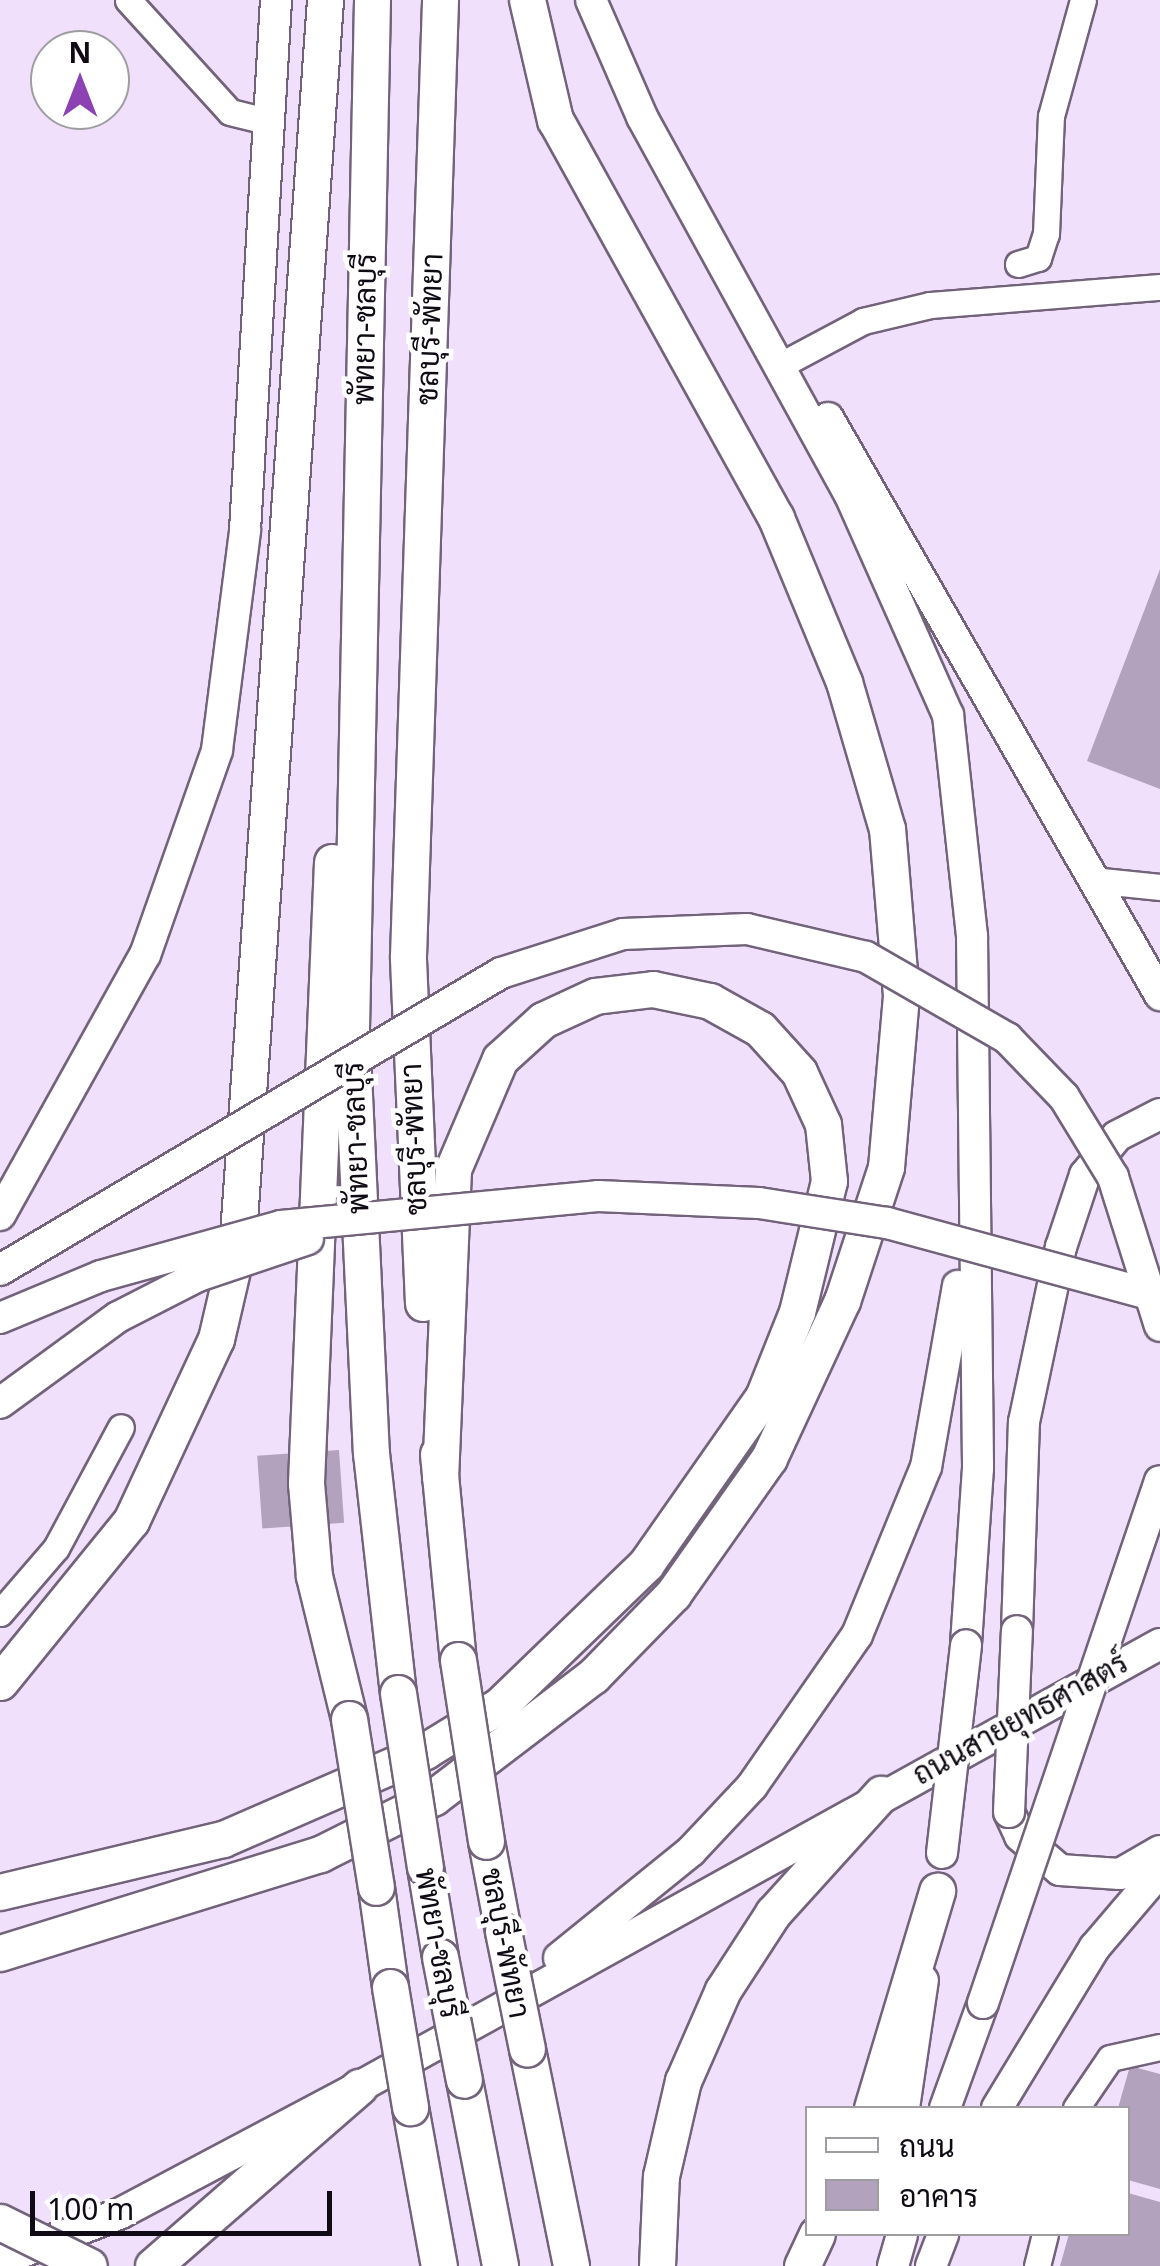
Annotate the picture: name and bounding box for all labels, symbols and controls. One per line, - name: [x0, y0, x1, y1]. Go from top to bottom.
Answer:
- north arrow: [30, 30, 130, 130]
- text: N: [69, 33, 91, 71]
- street label: ชลบุรี-พัทยา: [408, 252, 450, 406]
- street label: พัทยา-ชลบุรี: [345, 253, 383, 405]
- street label: พัทยา-ชลบุรี: [334, 1061, 376, 1215]
- street label: ชลบุรี-พัทยา: [392, 1062, 434, 1216]
- street label: ถนนสายยุทธศาสตร์: [906, 1644, 1134, 1792]
- street label: พัทยา-ชลบุรี: [408, 1865, 470, 2021]
- street label: ชลบุรี-พัทยา: [474, 1865, 538, 2021]
- legend: [805, 2106, 1130, 2236]
- text: ถนน: [899, 2125, 955, 2166]
- scale bar: [35, 2171, 338, 2233]
- text: อาคาร: [899, 2175, 978, 2216]
- text: 100 m: [47, 2188, 134, 2229]

